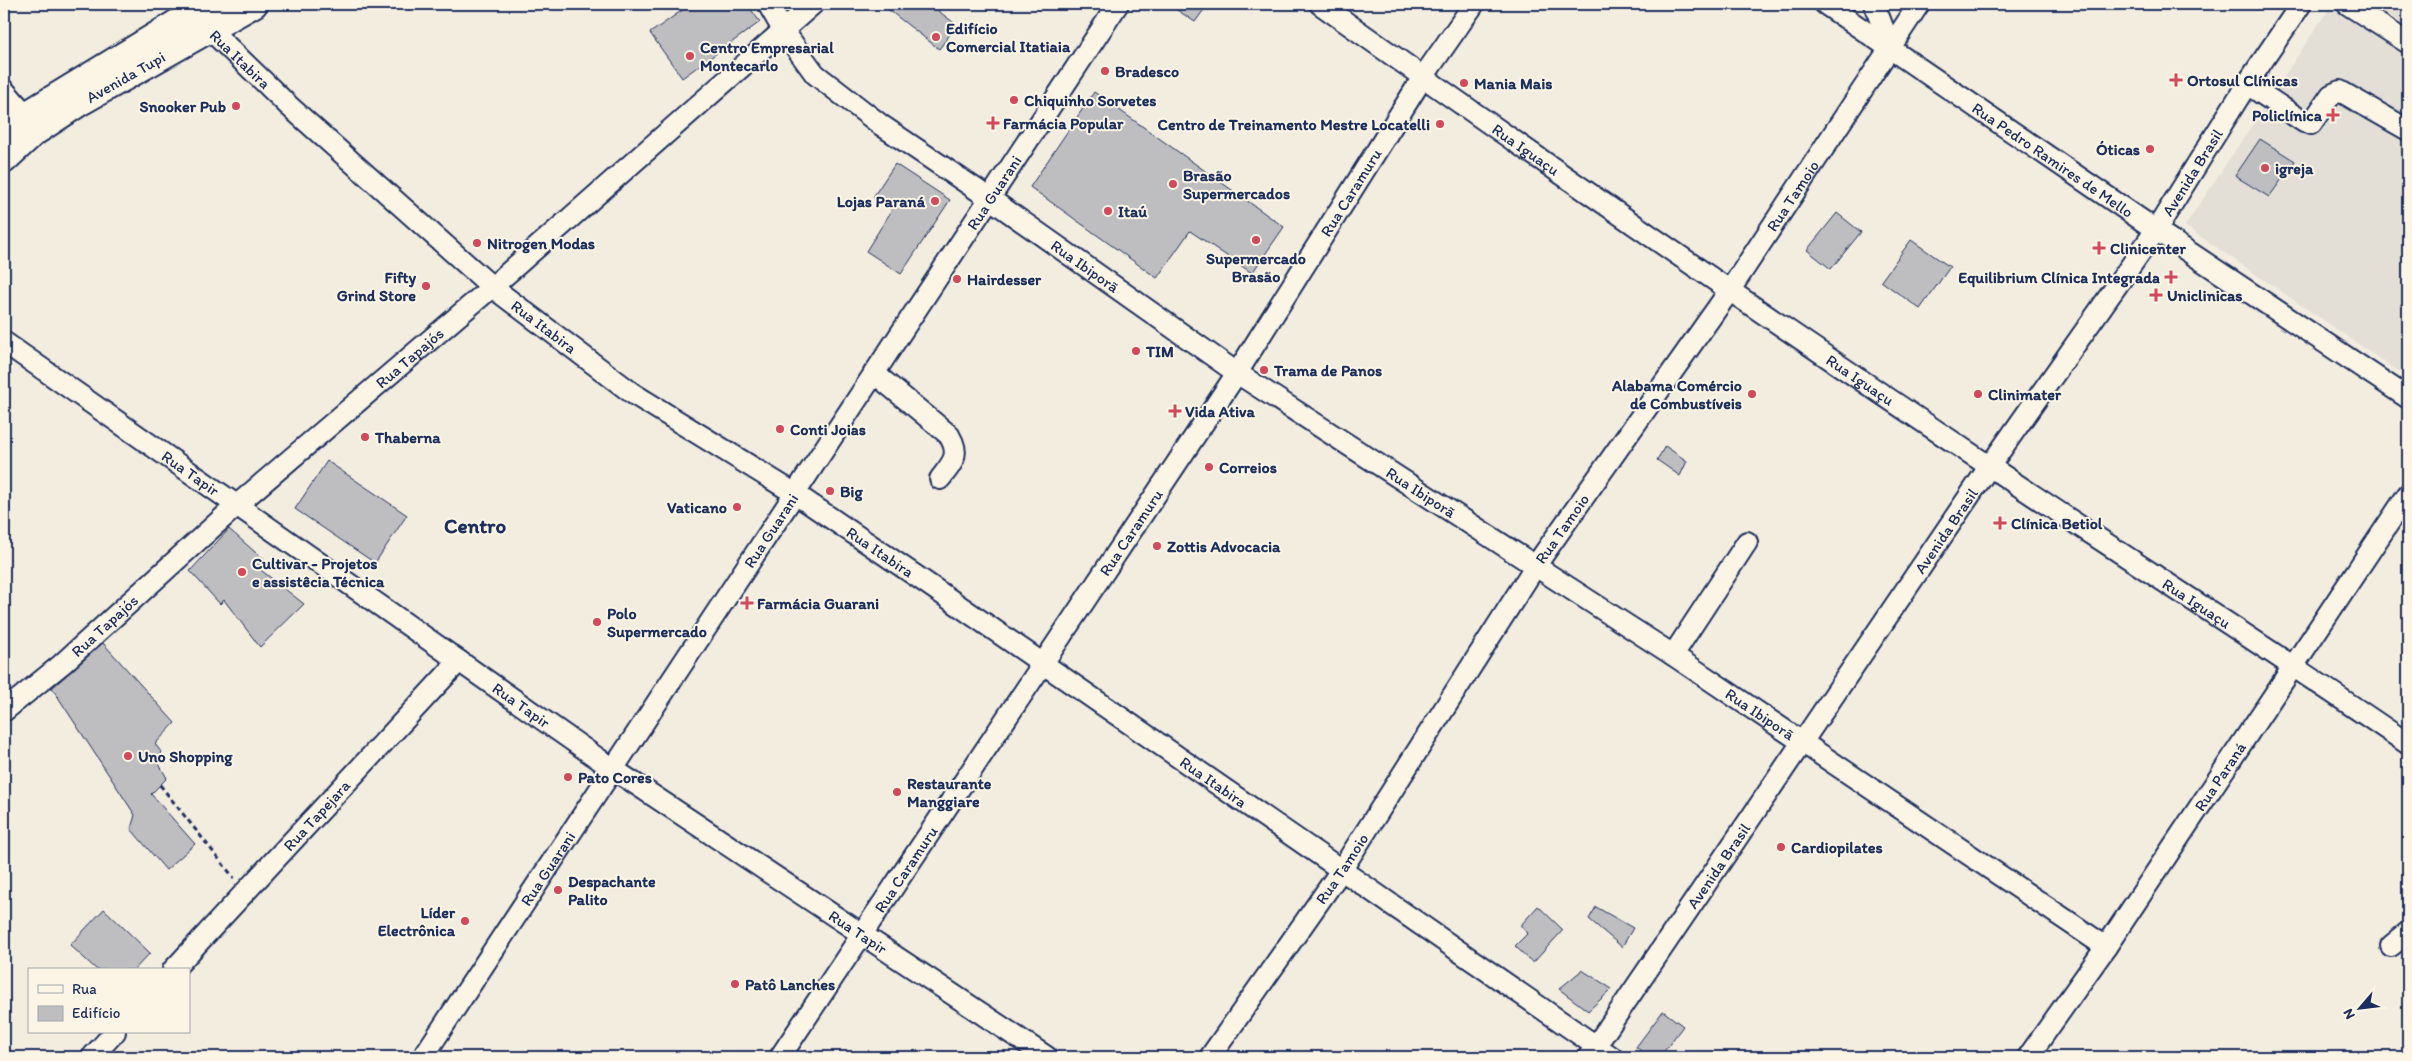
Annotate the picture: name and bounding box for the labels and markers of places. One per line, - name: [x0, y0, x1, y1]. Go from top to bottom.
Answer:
- place label: Edifício Comercial Itatiaia: [946, 19, 1071, 56]
- marker: Edifício Comercial Itatiaia: [930, 31, 942, 43]
- place label: Centro Empresarial Montecarlo: [700, 38, 834, 75]
- marker: Centro Empresarial Montecarlo: [684, 50, 696, 62]
- place label: Bradesco: [1115, 62, 1179, 81]
- marker: Bradesco: [1099, 65, 1111, 77]
- place label: Ortosul Clínicas: [2187, 71, 2298, 90]
- marker: Ortosul Clínicas: [2169, 73, 2183, 87]
- place label: Mania Mais: [1474, 74, 1552, 93]
- marker: Mania Mais: [1458, 77, 1470, 89]
- place label: Chiquinho Sorvetes: [1024, 91, 1156, 111]
- marker: Chiquinho Sorvetes: [1008, 94, 1020, 106]
- place label: Snooker Pub: [140, 97, 226, 116]
- marker: Snooker Pub: [230, 100, 242, 112]
- place label: Policlínica: [2252, 106, 2323, 125]
- marker: Policlínica: [2326, 108, 2340, 122]
- place label: Farmácia Popular: [1003, 114, 1124, 134]
- place label: Centro de Treinamento Mestre Locatelli: [1158, 115, 1430, 134]
- marker: Farmácia Popular: [987, 117, 999, 129]
- marker: Centro de Treinamento Mestre Locatelli: [1434, 118, 1446, 130]
- place label: Óticas: [2096, 140, 2140, 159]
- marker: Óticas: [2144, 143, 2156, 155]
- place label: igreja: [2275, 159, 2314, 179]
- marker: igreja: [2259, 162, 2271, 174]
- place label: Brasão Supermercados: [1183, 166, 1290, 204]
- marker: Brasão Supermercados: [1167, 178, 1179, 190]
- place label: Lojas Paraná: [837, 192, 926, 212]
- marker: Lojas Paraná: [929, 195, 941, 207]
- place label: Itaú: [1118, 202, 1147, 221]
- marker: Itaú: [1102, 205, 1114, 217]
- place label: Nitrogen Modas: [487, 234, 595, 254]
- marker: Supermercado Brasão: [1250, 234, 1262, 246]
- marker: Nitrogen Modas: [471, 237, 483, 249]
- place label: Clinicenter: [2110, 239, 2186, 258]
- marker: Clinicenter: [2092, 241, 2106, 255]
- place label: Supermercado Brasão: [1206, 249, 1306, 286]
- place label: Fifty Grind Store: [337, 268, 416, 305]
- place label: Equilibrium Clínica Integrada: [1958, 268, 2160, 288]
- place label: Hairdesser: [967, 270, 1042, 289]
- marker: Equilibrium Clínica Integrada: [2164, 270, 2178, 284]
- marker: Hairdesser: [951, 273, 963, 285]
- marker: Fifty Grind Store: [420, 280, 432, 292]
- place label: Uniclinicas: [2167, 286, 2243, 305]
- marker: Uniclinicas: [2149, 288, 2163, 302]
- place label: TIM: [1145, 342, 1174, 361]
- marker: TIM: [1130, 345, 1142, 357]
- place label: Trama de Panos: [1273, 361, 1382, 380]
- marker: Trama de Panos: [1258, 364, 1270, 376]
- place label: Alabama Comércio de Combustíveis: [1611, 376, 1742, 413]
- place label: Clinimater: [1988, 385, 2062, 404]
- marker: Alabama Comércio de Combustíveis: [1746, 388, 1758, 400]
- marker: Clinimater: [1972, 388, 1984, 400]
- place label: Vida Ativa: [1185, 402, 1256, 421]
- marker: Vida Ativa: [1169, 405, 1181, 417]
- place label: Conti Joias: [790, 420, 866, 439]
- marker: Conti Joias: [774, 423, 786, 435]
- place label: Thaberna: [374, 428, 441, 447]
- marker: Thaberna: [359, 431, 371, 443]
- place label: Correios: [1219, 458, 1277, 477]
- marker: Correios: [1203, 461, 1215, 473]
- place label: Big: [840, 482, 863, 502]
- marker: Big: [824, 485, 836, 497]
- place label: Vaticano: [667, 498, 727, 517]
- marker: Vaticano: [731, 501, 743, 513]
- place label: Clínica Betiol: [2011, 514, 2103, 533]
- marker: Clínica Betiol: [1993, 516, 2007, 530]
- place label: Zottis Advocacia: [1167, 537, 1281, 556]
- marker: Zottis Advocacia: [1151, 540, 1163, 552]
- place label: Cultivar - Projetos e assistêcia Técnica: [252, 554, 385, 591]
- marker: Cultivar - Projetos e assistêcia Técnica: [236, 566, 248, 578]
- place label: Farmácia Guarani: [757, 594, 879, 613]
- marker: Farmácia Guarani: [741, 597, 753, 609]
- place label: Polo Supermercado: [607, 604, 707, 642]
- marker: Polo Supermercado: [591, 616, 603, 628]
- place label: Uno Shopping: [138, 747, 233, 767]
- marker: Uno Shopping: [122, 750, 134, 762]
- place label: Pato Cores: [578, 768, 652, 787]
- marker: Pato Cores: [562, 771, 574, 783]
- place label: Restaurante Manggiare: [907, 774, 992, 812]
- marker: Restaurante Manggiare: [891, 786, 903, 798]
- place label: Cardiopilates: [1791, 838, 1883, 858]
- marker: Cardiopilates: [1775, 841, 1787, 853]
- place label: Despachante Palito: [568, 872, 656, 909]
- marker: Despachante Palito: [552, 884, 564, 896]
- place label: Líder Electrônica: [378, 903, 456, 940]
- marker: Líder Electrônica: [459, 915, 471, 927]
- place label: Patô Lanches: [745, 975, 835, 994]
- marker: Patô Lanches: [729, 978, 741, 990]

